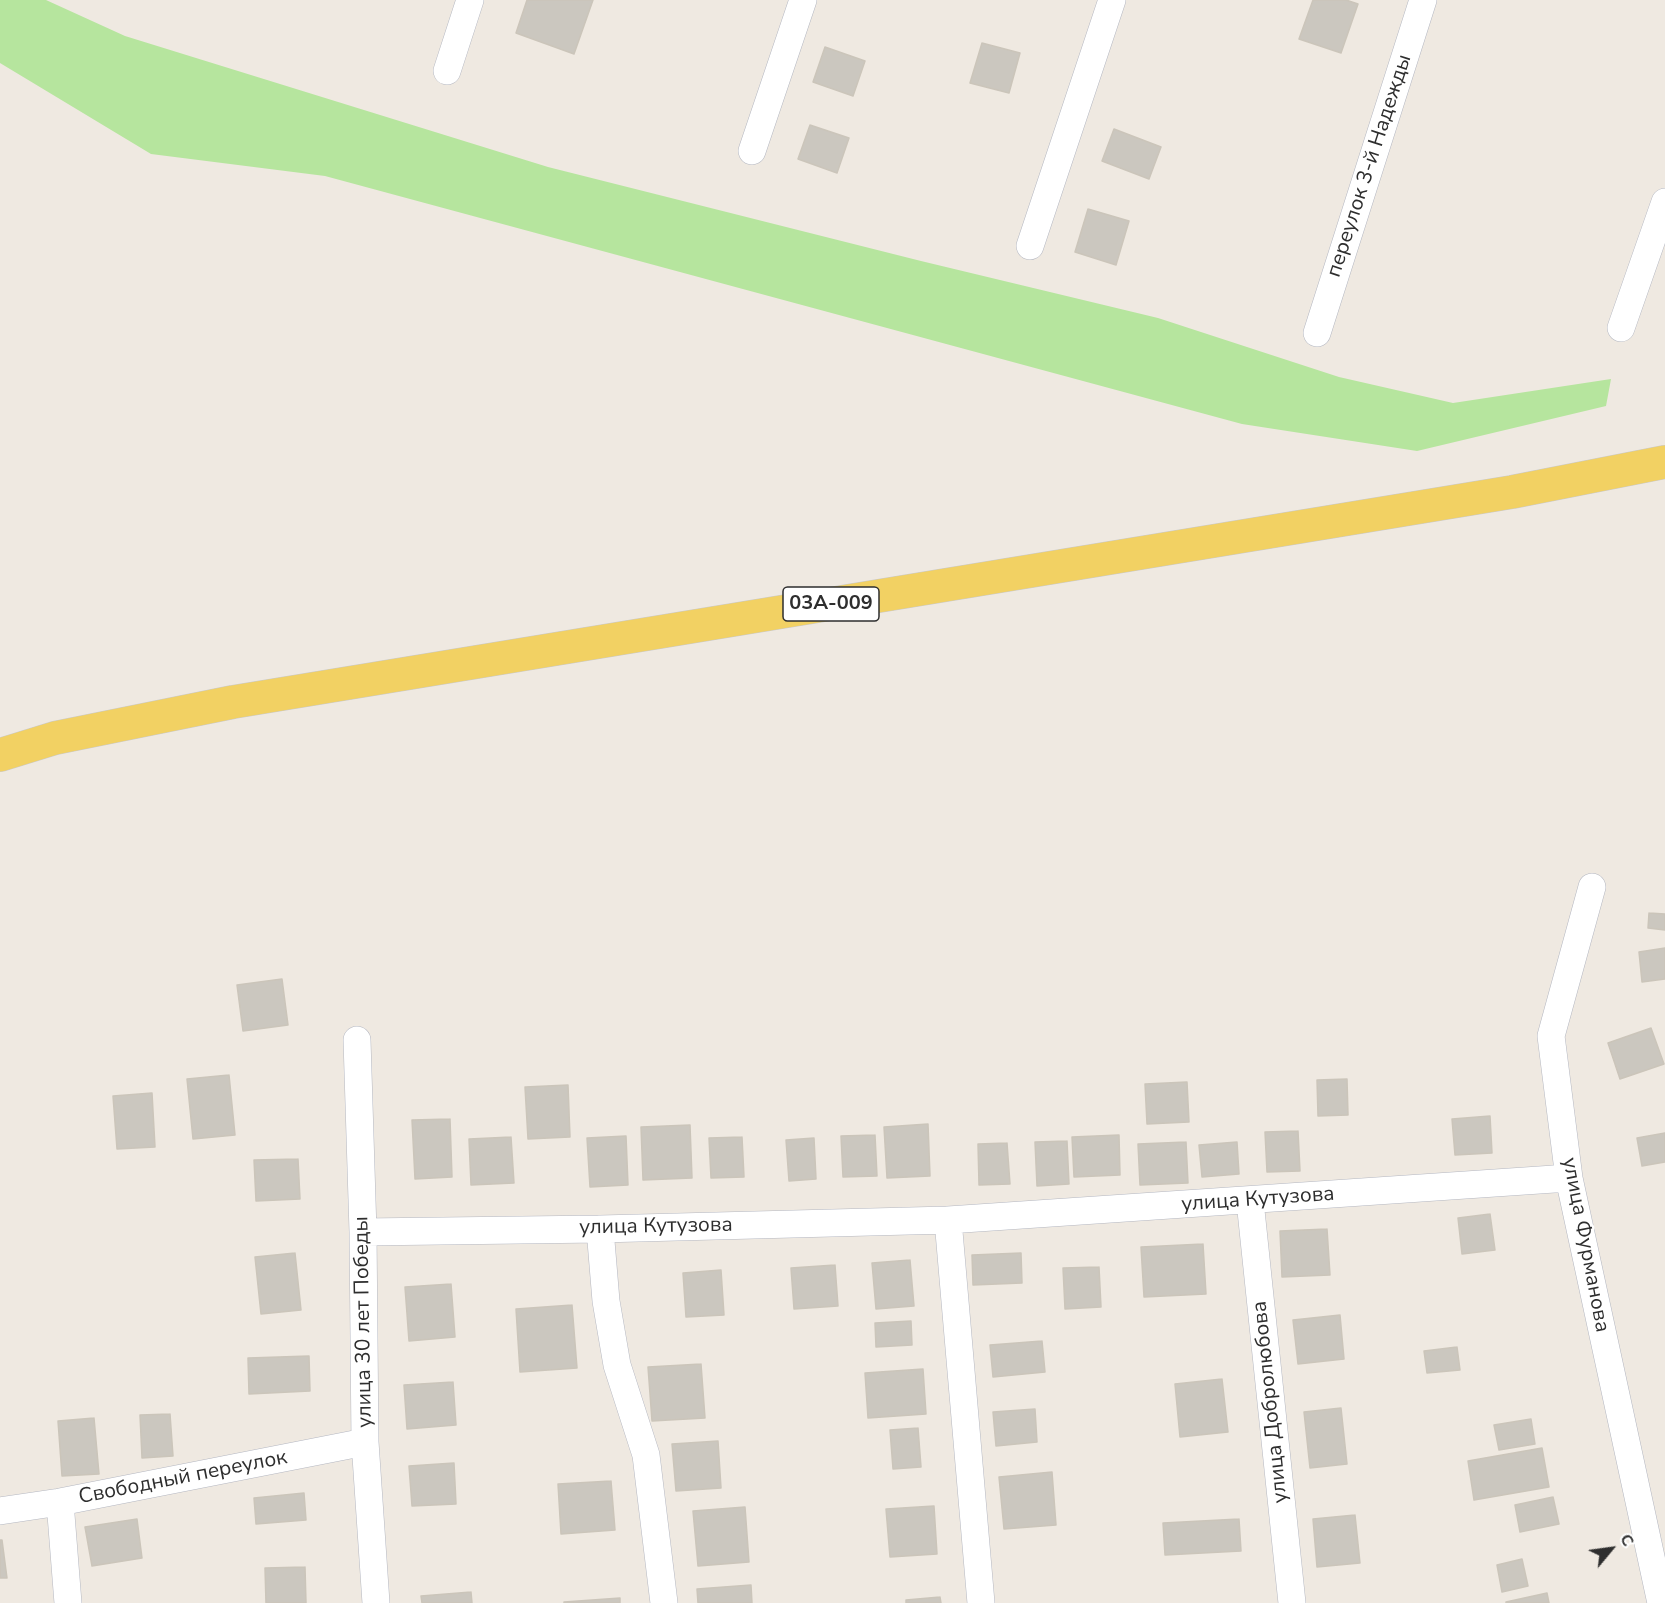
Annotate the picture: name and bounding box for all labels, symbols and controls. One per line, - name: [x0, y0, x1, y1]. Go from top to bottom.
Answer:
- street label: переулок 3-й Надежды: [1322, 51, 1418, 281]
- road number: 03А-009: [783, 587, 879, 621]
- street label: улица Фурманова: [1556, 1156, 1614, 1334]
- street label: улица Кутузова: [1181, 1182, 1335, 1218]
- street label: улица Кутузова: [579, 1213, 733, 1241]
- street label: улица 30 лет Победы: [350, 1216, 378, 1428]
- street label: улица Добролюбова: [1248, 1300, 1294, 1504]
- street label: Свободный переулок: [77, 1445, 289, 1511]
- north arrow: [1581, 1519, 1641, 1579]
- text: С: [1614, 1530, 1639, 1550]

